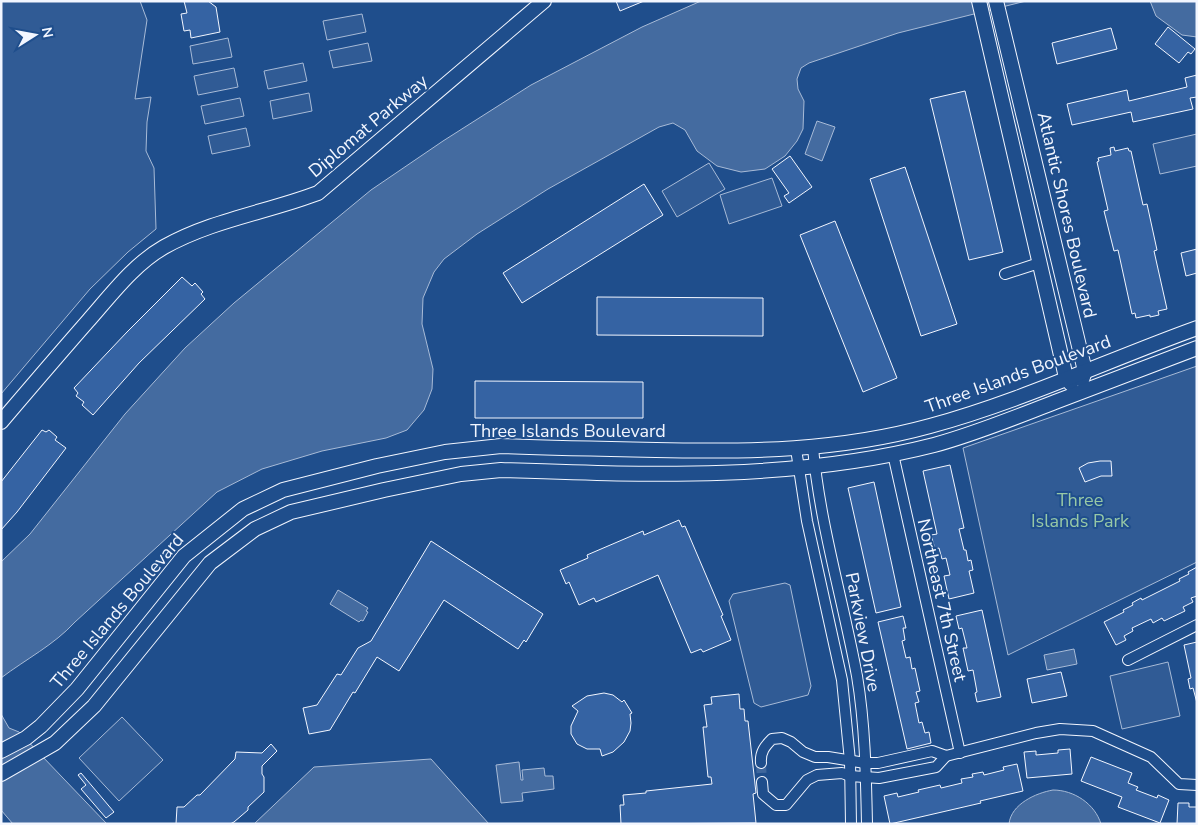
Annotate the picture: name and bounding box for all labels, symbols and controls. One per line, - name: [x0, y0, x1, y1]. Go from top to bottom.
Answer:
- north arrow: [10, 10, 60, 60]
- text: N: [37, 26, 58, 40]
- street label: Diplomat Parkway: [303, 69, 433, 183]
- street label: Atlantic Shores Boulevard: [1032, 110, 1102, 320]
- street label: Three Islands Boulevard: [922, 329, 1114, 419]
- street label: Three Islands Boulevard: [470, 419, 666, 443]
- park label: Three Islands Park: [1031, 488, 1130, 533]
- street label: Northeast 7th Street: [912, 516, 973, 684]
- street label: Three Islands Boulevard: [45, 528, 189, 694]
- street label: Parkview Drive: [840, 570, 886, 694]

